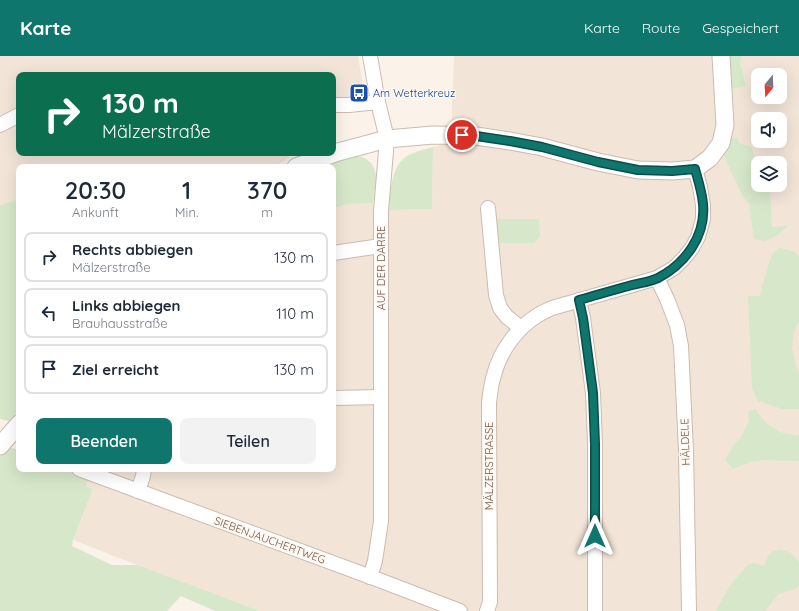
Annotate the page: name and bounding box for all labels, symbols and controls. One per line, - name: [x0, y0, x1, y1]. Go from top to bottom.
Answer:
- text: Karte: [20, 16, 72, 40]
- text: Karte: [584, 19, 620, 37]
- text: Route: [642, 19, 680, 37]
- text: Gespeichert: [702, 19, 779, 37]
- north arrow: [751, 68, 787, 104]
- map controls: [751, 68, 787, 192]
- bus stop icon: Am Wetterkreuz: [348, 82, 370, 104]
- text: 130 m: [102, 85, 179, 120]
- place label: Am Wetterkreuz: [373, 86, 455, 100]
- icon: right: [36, 88, 88, 140]
- button: sound: [751, 112, 787, 148]
- pin: [445, 118, 479, 152]
- text: Mälzerstraße: [102, 120, 211, 143]
- icon: arrive: [451, 124, 473, 146]
- button: layers: [751, 156, 787, 192]
- text: 20:30: [65, 175, 126, 205]
- text: 1: [182, 175, 191, 205]
- text: 370: [247, 175, 287, 205]
- text: Ankunft: [72, 204, 119, 220]
- text: Min.: [175, 204, 198, 220]
- text: m: [261, 204, 273, 220]
- street label: AUF DER DARRE: [374, 226, 388, 310]
- text: Rechts abbiegen: [72, 240, 193, 259]
- icon: right: [38, 246, 60, 268]
- text: 130 m: [274, 248, 314, 267]
- text: Mälzerstraße: [72, 259, 151, 275]
- text: Links abbiegen: [72, 296, 180, 315]
- icon: left: [38, 302, 60, 324]
- text: 110 m: [276, 304, 314, 323]
- text: Brauhausstraße: [72, 315, 168, 331]
- icon: arrive: [38, 358, 60, 380]
- text: Ziel erreicht: [72, 360, 159, 379]
- text: 130 m: [274, 360, 314, 379]
- button: Beenden: [36, 418, 172, 464]
- button: Teilen: [180, 418, 316, 464]
- street label: HÄLDELE: [677, 418, 693, 466]
- street label: MÄLZERSTRASSE: [482, 422, 496, 510]
- street label: SIEBENJAUCHERTWEG: [212, 513, 328, 567]
- position arrow: [574, 515, 616, 557]

